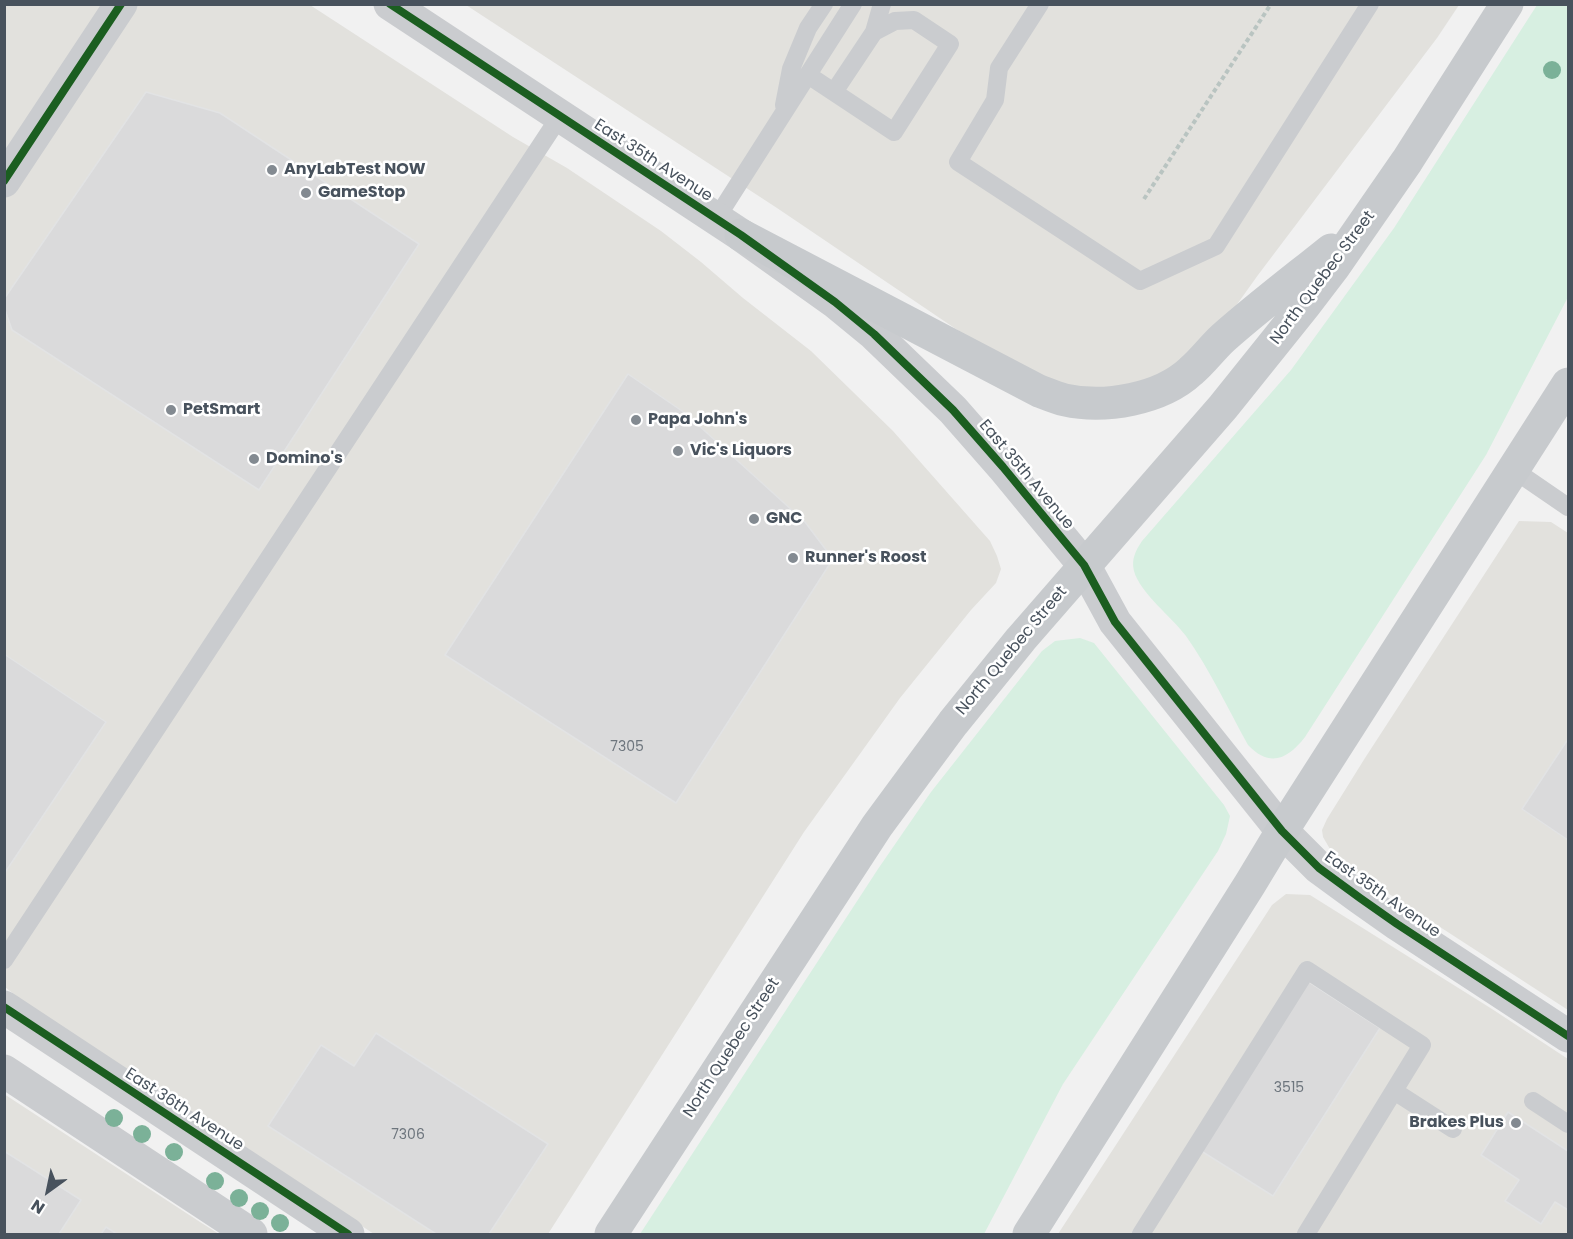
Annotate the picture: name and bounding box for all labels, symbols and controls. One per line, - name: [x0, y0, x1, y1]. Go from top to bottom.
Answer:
- street label: East 35th Avenue: [590, 116, 716, 206]
- place label: AnyLabTest NOW: [284, 160, 426, 180]
- marker: AnyLabTest NOW: [265, 163, 279, 177]
- place label: GameStop: [318, 183, 405, 203]
- marker: GameStop: [299, 186, 313, 200]
- street label: North Quebec Street: [1267, 207, 1379, 349]
- place label: PetSmart: [183, 400, 260, 420]
- marker: PetSmart: [164, 403, 178, 417]
- place label: Papa John's: [648, 410, 747, 430]
- marker: Papa John's: [629, 413, 643, 427]
- street label: East 35th Avenue: [974, 416, 1078, 534]
- place label: Vic's Liquors: [690, 441, 792, 461]
- marker: Vic's Liquors: [671, 444, 685, 458]
- place label: Domino's: [266, 449, 343, 469]
- marker: Domino's: [247, 452, 261, 466]
- place label: GNC: [766, 509, 802, 529]
- marker: GNC: [747, 512, 761, 526]
- place label: Runner's Roost: [805, 548, 927, 568]
- marker: Runner's Roost: [786, 551, 800, 565]
- street label: North Quebec Street: [953, 583, 1071, 719]
- house number: 7305: [610, 739, 644, 755]
- street label: East 35th Avenue: [1320, 848, 1444, 942]
- street label: North Quebec Street: [680, 975, 784, 1121]
- street label: East 36th Avenue: [121, 1065, 247, 1155]
- house number: 3515: [1274, 1080, 1304, 1096]
- place label: Brakes Plus: [1409, 1113, 1504, 1133]
- marker: Brakes Plus: [1509, 1116, 1523, 1130]
- house number: 7306: [391, 1127, 425, 1143]
- north arrow: [18, 1161, 78, 1221]
- text: N: [27, 1194, 49, 1219]

